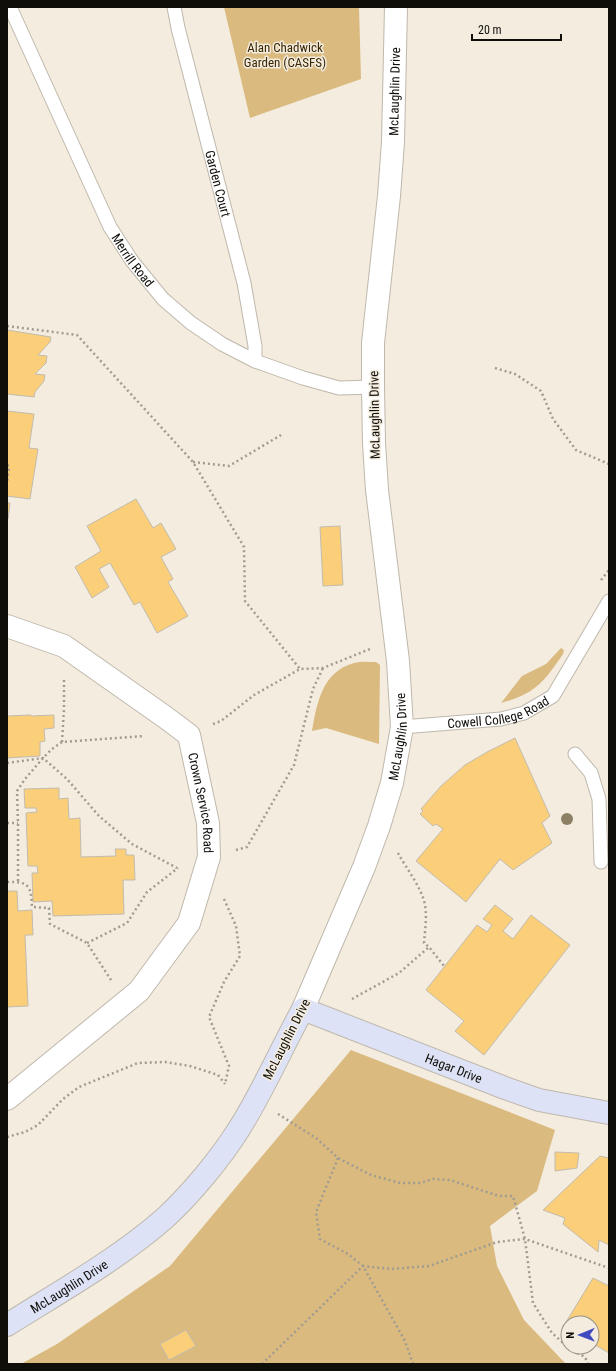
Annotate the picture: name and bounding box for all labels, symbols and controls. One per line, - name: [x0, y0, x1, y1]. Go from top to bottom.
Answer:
- scale bar: [472, 16, 561, 42]
- text: 20 m: [478, 23, 502, 37]
- park label: Alan Chadwick Garden (CASFS): [244, 40, 326, 70]
- street label: McLaughlin Drive: [386, 47, 403, 136]
- street label: Garden Court: [202, 149, 234, 219]
- street label: Merrill Road: [108, 231, 157, 290]
- street label: McLaughlin Drive: [366, 371, 383, 459]
- street label: McLaughlin Drive: [386, 692, 410, 782]
- street label: Cowell College Road: [447, 693, 552, 731]
- street label: Crown Service Road: [185, 751, 216, 853]
- street label: McLaughlin Drive: [260, 996, 313, 1082]
- street label: Hagar Drive: [423, 1051, 484, 1086]
- street label: McLaughlin Drive: [28, 1257, 111, 1317]
- north arrow: [560, 1315, 600, 1355]
- text: N: [564, 1331, 577, 1339]

